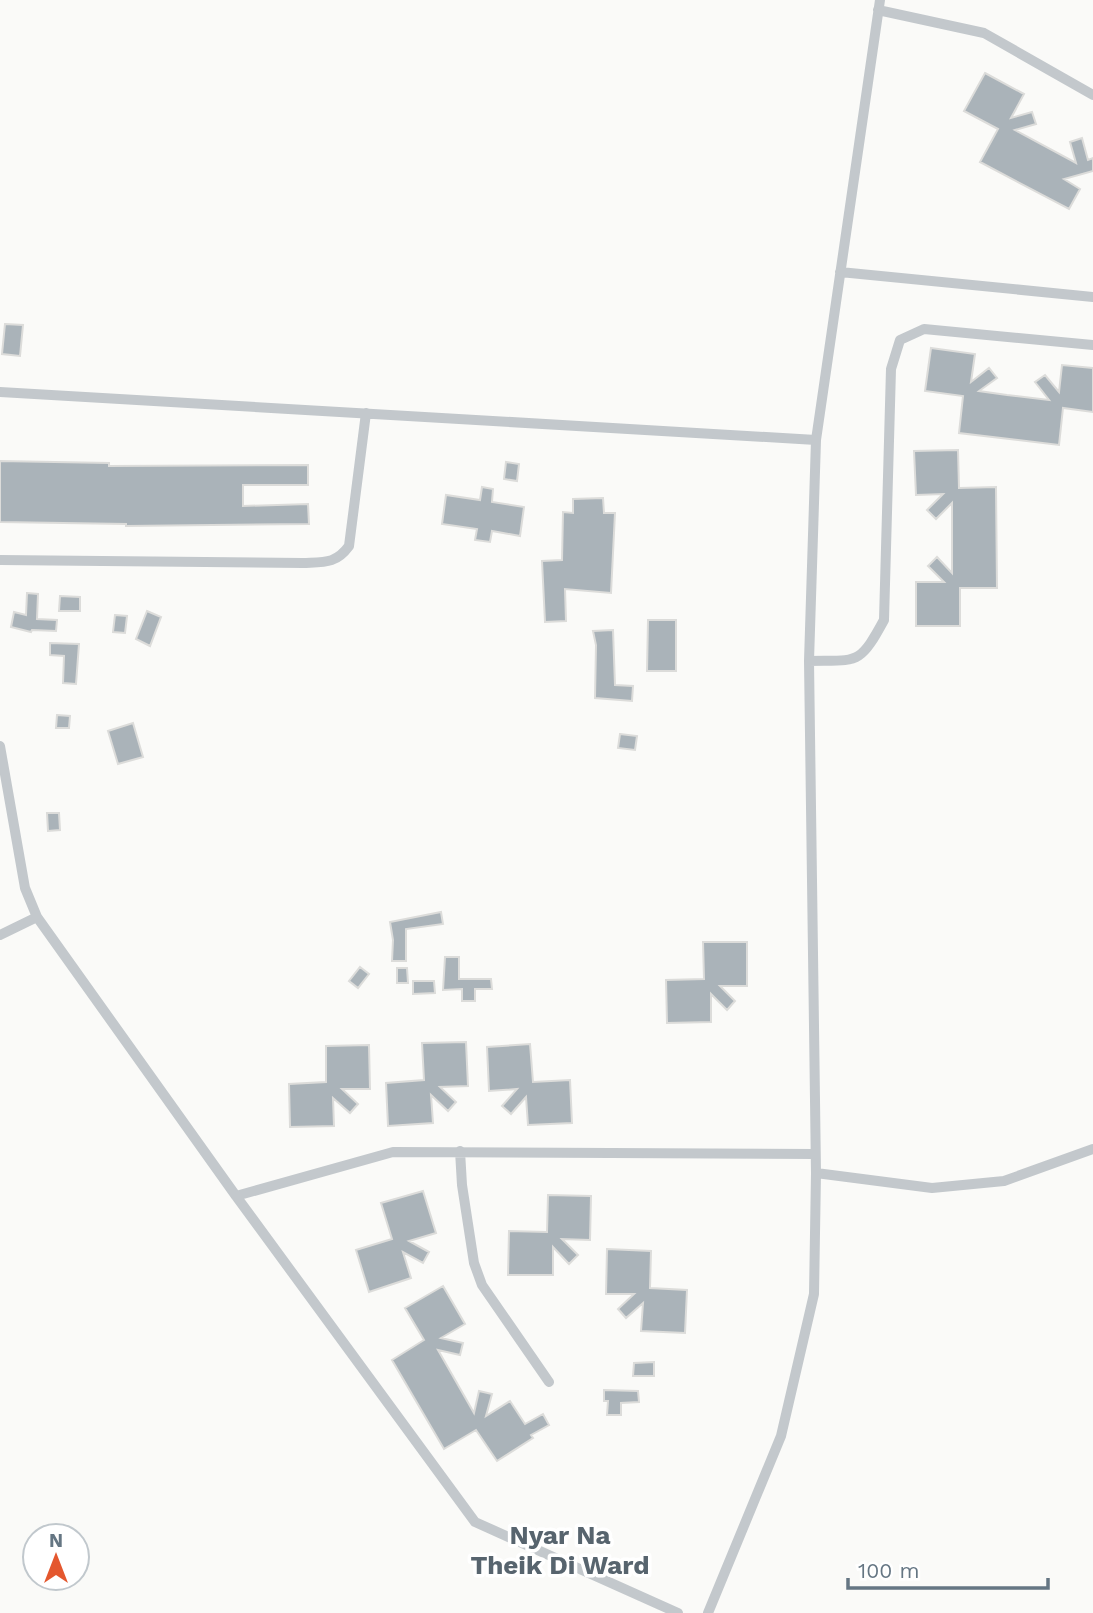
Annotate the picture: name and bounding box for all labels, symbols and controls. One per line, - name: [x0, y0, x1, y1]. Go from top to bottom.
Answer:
- district label: Nyar Na Theik Di Ward: [470, 1520, 650, 1580]
- north arrow: [21, 1522, 91, 1592]
- text: N: [49, 1529, 63, 1552]
- scale bar: [848, 1546, 1048, 1590]
- text: 100 m: [858, 1558, 920, 1583]

